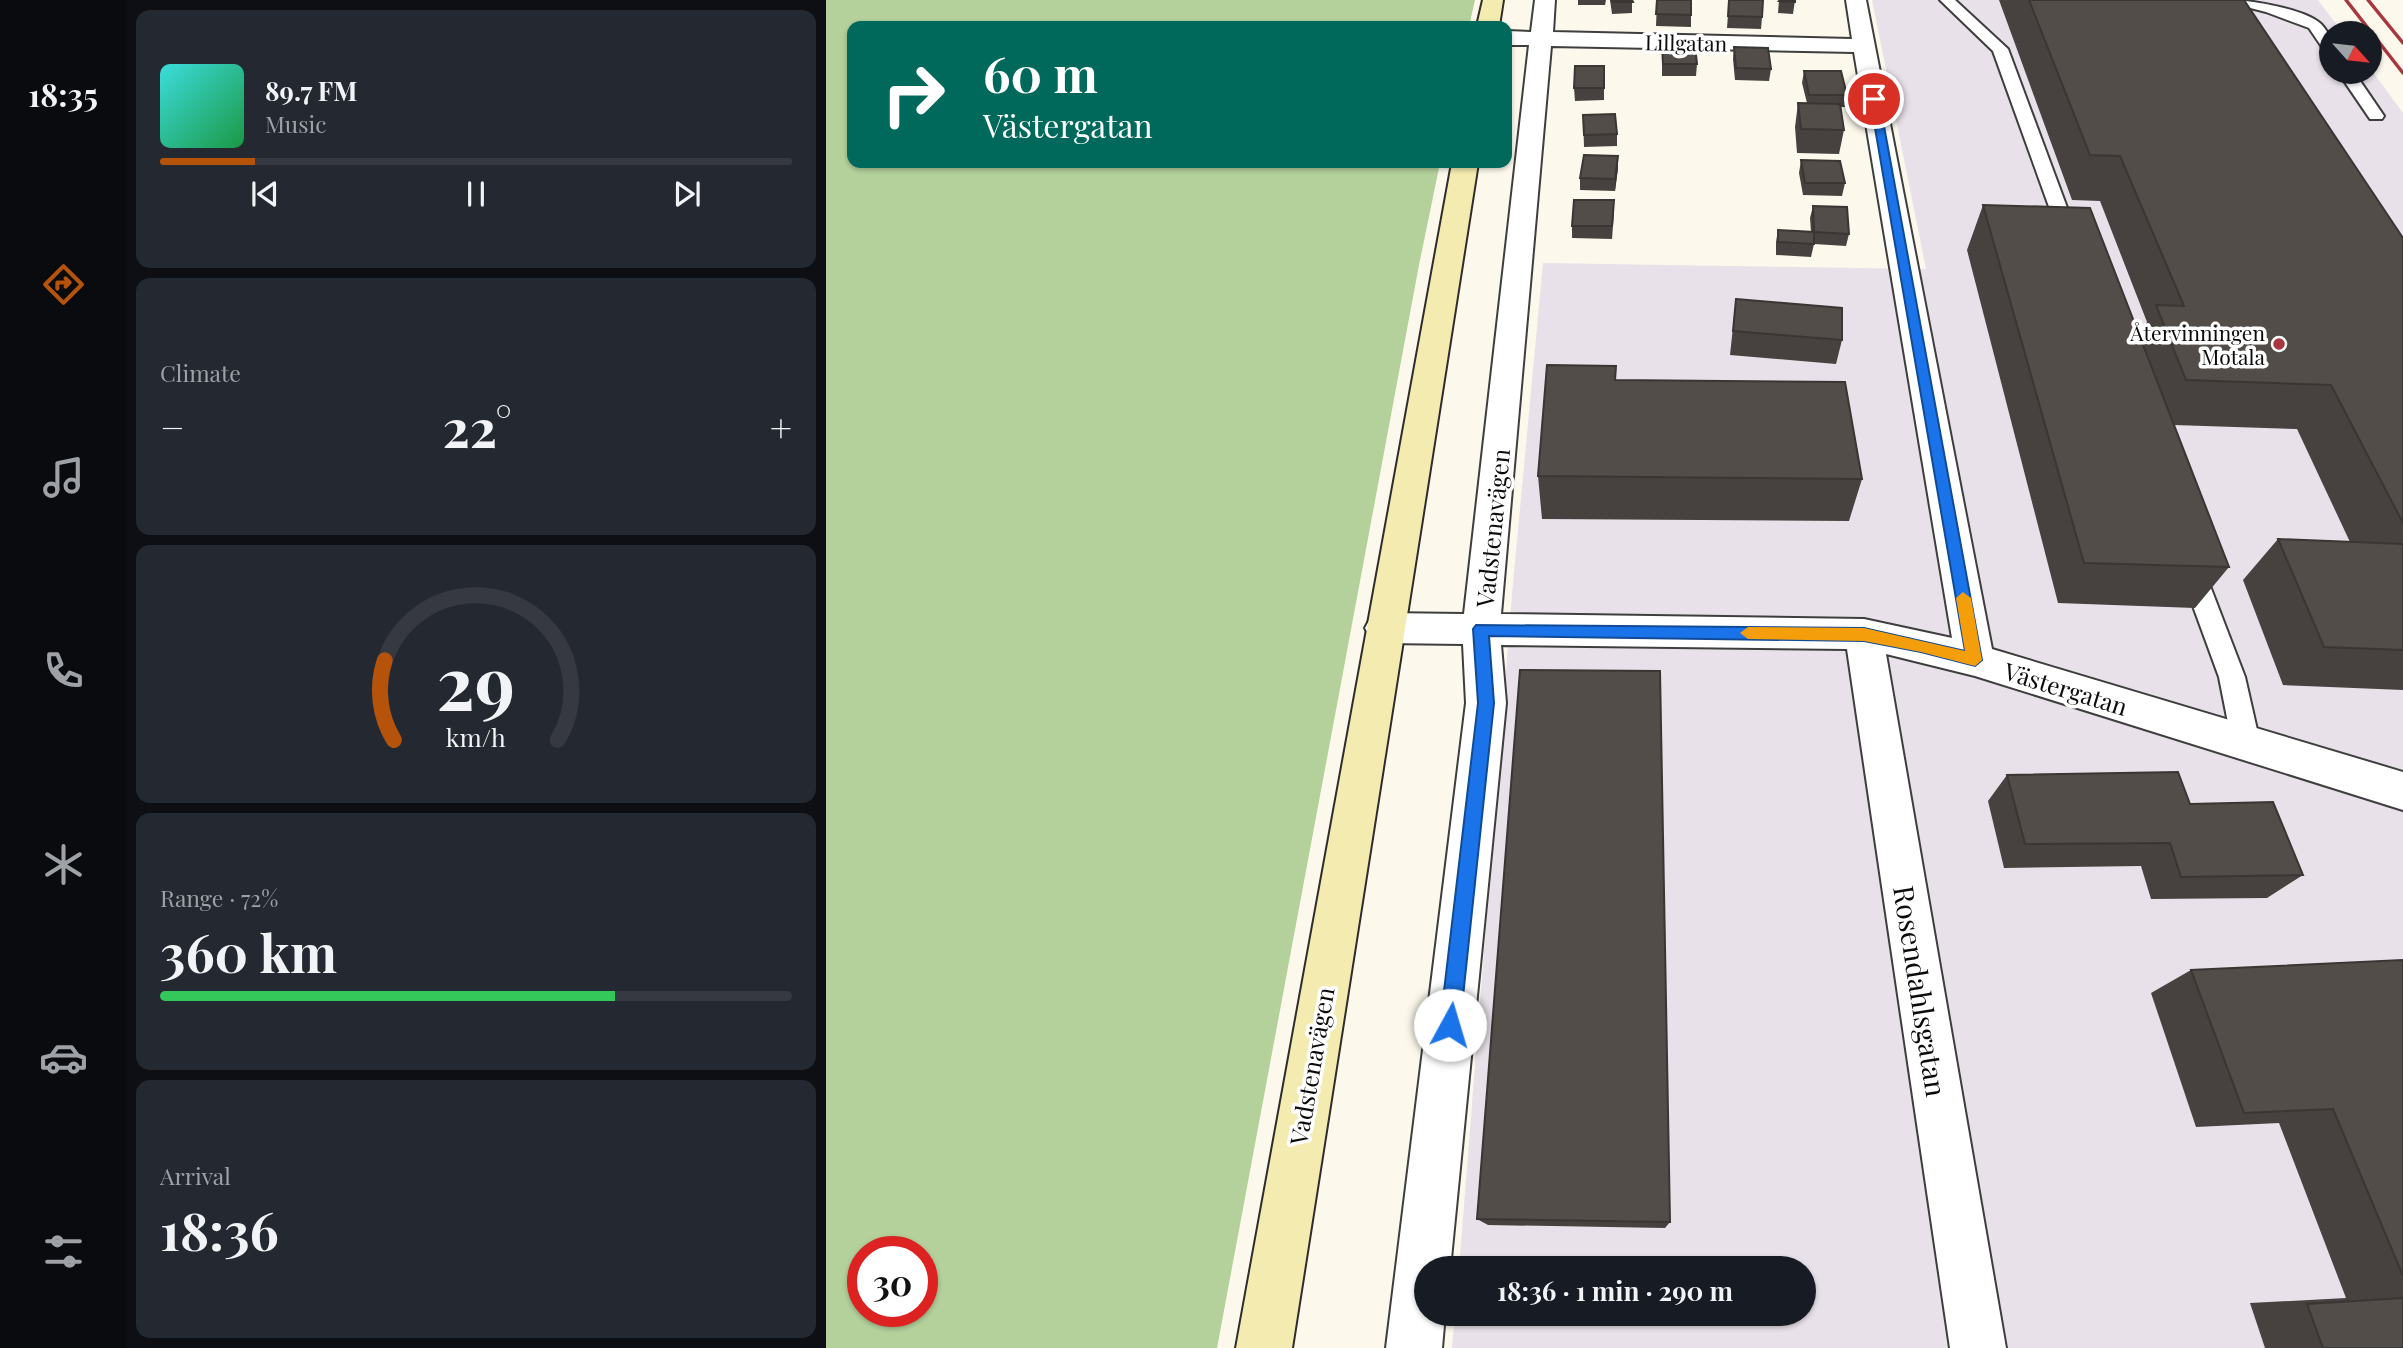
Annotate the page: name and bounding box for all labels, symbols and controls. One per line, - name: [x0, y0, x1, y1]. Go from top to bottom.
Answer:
- north arrow: [2319, 21, 2382, 84]
- map controls: [2319, 21, 2382, 84]
- street label: Lillgatan: [1645, 27, 1728, 57]
- text: 60 m: [983, 40, 1098, 105]
- icon: right: [868, 49, 959, 140]
- pin: [1844, 69, 1904, 129]
- text: 18:35: [28, 72, 98, 115]
- text: 89.7 FM: [265, 73, 357, 108]
- icon: arrive: [1855, 80, 1893, 118]
- text: Västergatan: [983, 103, 1153, 146]
- text: Music: [265, 108, 326, 139]
- icon: previous: [246, 175, 284, 213]
- icon: pause: [457, 175, 495, 213]
- icon: next: [668, 175, 706, 213]
- icon: directions: [39, 260, 88, 309]
- place label: Återvinningen Motala: [2129, 318, 2266, 370]
- marker: Återvinningen Motala: [2271, 336, 2287, 352]
- text: Climate: [160, 357, 241, 388]
- text: 22°: [443, 392, 512, 461]
- text: −: [160, 401, 185, 452]
- text: +: [770, 401, 792, 452]
- street label: Vadstenavägen: [1468, 447, 1516, 610]
- icon: music: [39, 453, 88, 502]
- text: 29: [437, 631, 515, 728]
- icon: phone: [39, 646, 88, 695]
- street label: Västergatan: [2000, 654, 2132, 722]
- text: km/h: [446, 720, 506, 753]
- icon: climate: [39, 840, 88, 889]
- text: Range · 72%: [160, 882, 278, 913]
- street label: Rosendahlsgatan: [1886, 883, 1956, 1099]
- text: 360 km: [160, 917, 337, 986]
- street label: Vadstenavägen: [1281, 985, 1341, 1148]
- position arrow: [1413, 988, 1487, 1062]
- icon: car: [39, 1033, 88, 1082]
- text: Arrival: [160, 1160, 231, 1191]
- text: 18:36: [160, 1195, 279, 1264]
- icon: filters: [39, 1227, 88, 1276]
- speed limit sign: 30: [847, 1236, 938, 1327]
- text: 18:36 · 1 min · 290 m: [1497, 1273, 1733, 1308]

